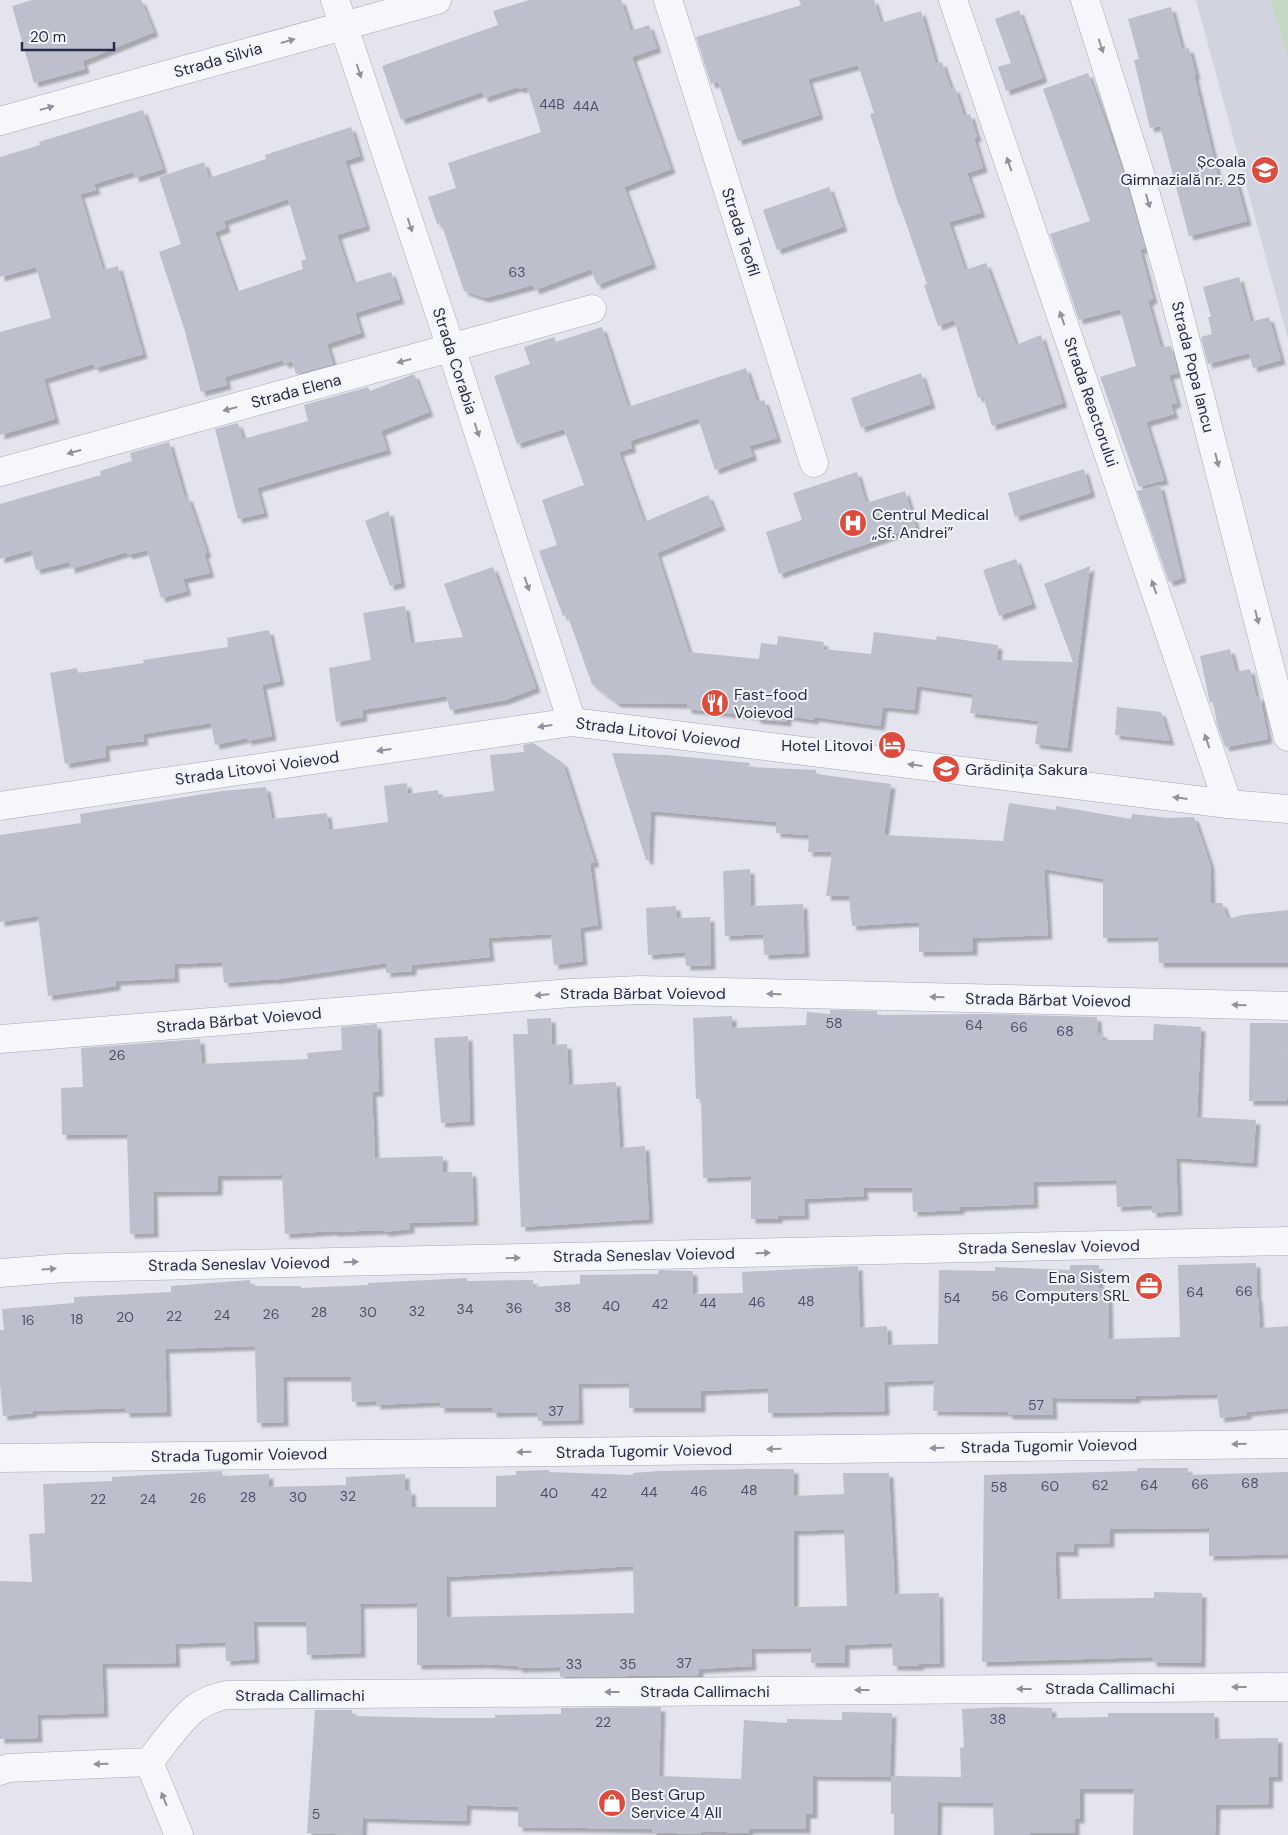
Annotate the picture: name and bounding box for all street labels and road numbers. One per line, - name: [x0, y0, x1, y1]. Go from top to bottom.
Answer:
- street label: Strada Silvia: [171, 37, 265, 83]
- street label: Strada Teofil: [717, 185, 765, 279]
- street label: Strada Popa Iancu: [1167, 299, 1219, 435]
- street label: Strada Corabia: [428, 305, 482, 417]
- street label: Strada Reactorului: [1059, 334, 1123, 470]
- street label: Strada Elena: [248, 369, 344, 413]
- street label: Strada Litovoi Voievod: [575, 712, 741, 754]
- street label: Strada Litovoi Voievod: [174, 746, 340, 790]
- street label: Strada Bărbat Voievod: [560, 983, 726, 1004]
- street label: Strada Bărbat Voievod: [965, 988, 1131, 1012]
- street label: Strada Bărbat Voievod: [156, 1002, 322, 1038]
- street label: Strada Seneslav Voievod: [958, 1235, 1140, 1259]
- street label: Strada Seneslav Voievod: [553, 1243, 735, 1267]
- street label: Strada Seneslav Voievod: [148, 1252, 330, 1276]
- street label: Strada Tugomir Voievod: [961, 1434, 1137, 1458]
- street label: Strada Tugomir Voievod: [556, 1439, 732, 1463]
- street label: Strada Tugomir Voievod: [151, 1443, 327, 1467]
- street label: Strada Callimachi: [1045, 1678, 1175, 1699]
- street label: Strada Callimachi: [640, 1681, 770, 1702]
- street label: Strada Callimachi: [235, 1685, 365, 1706]

